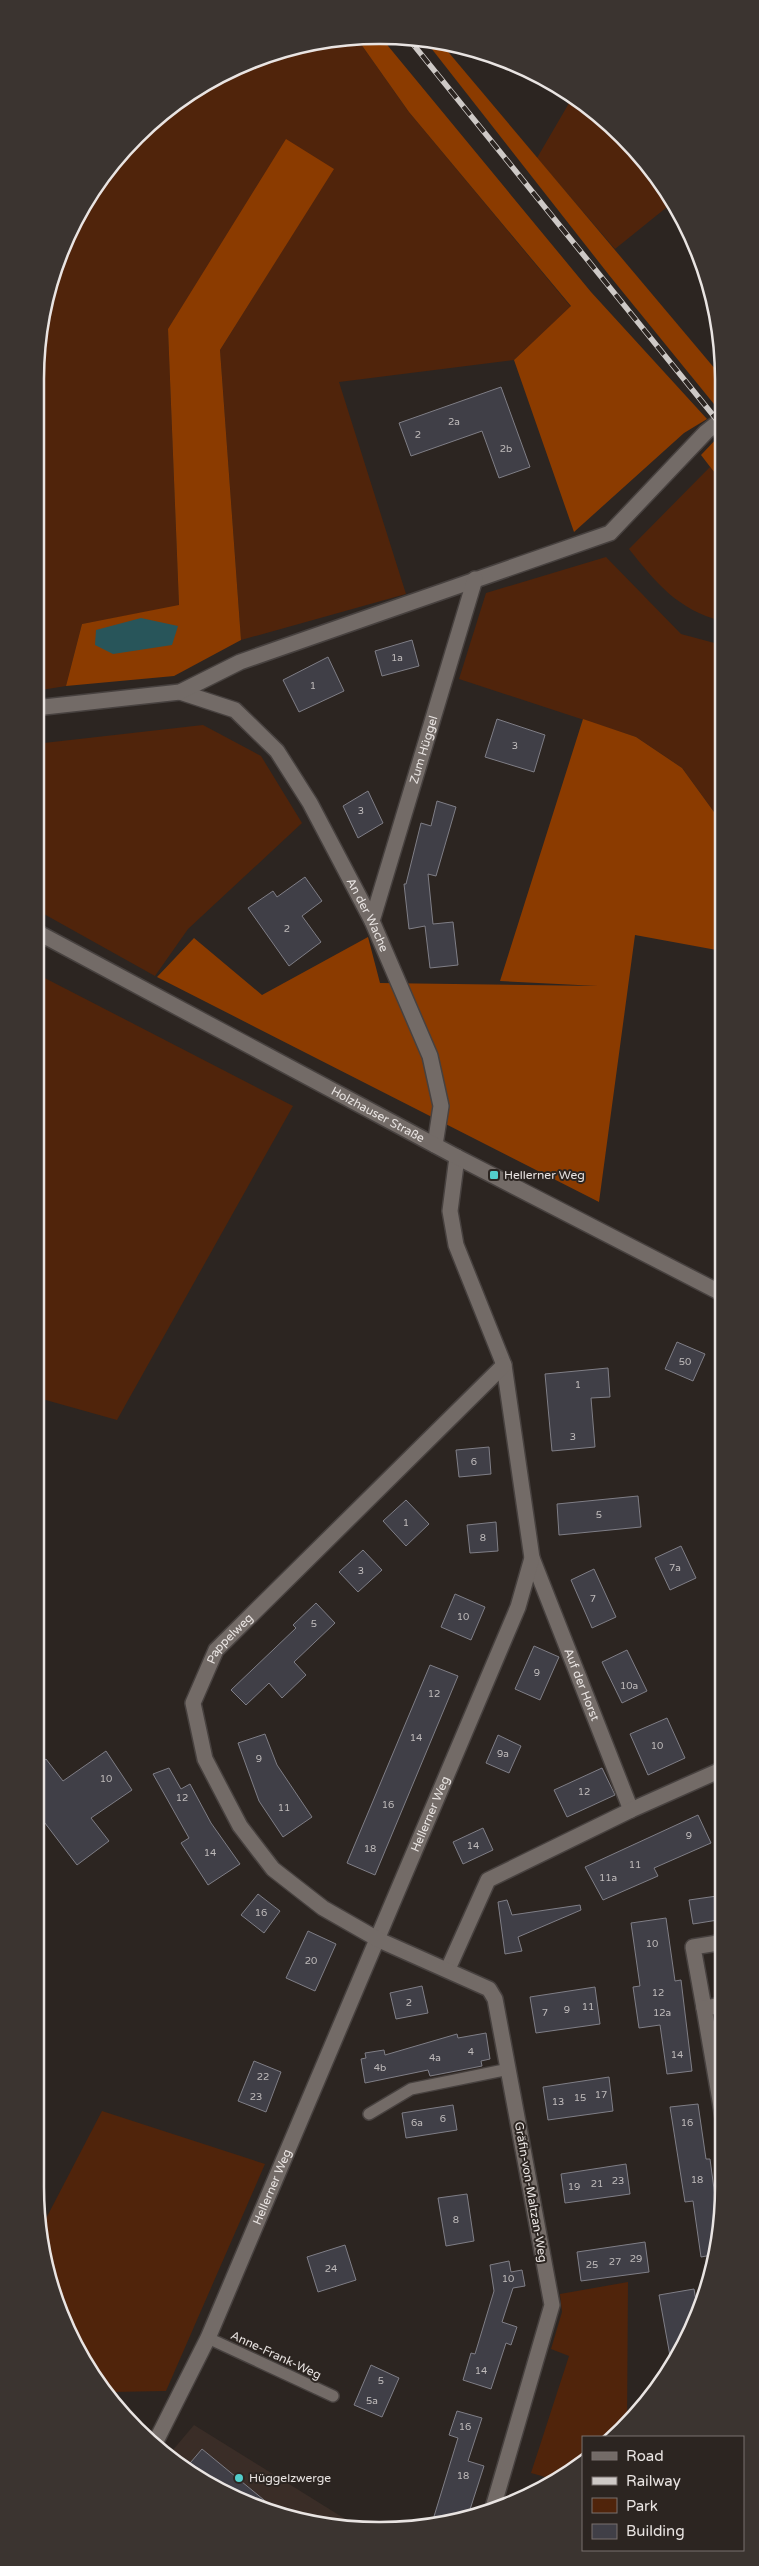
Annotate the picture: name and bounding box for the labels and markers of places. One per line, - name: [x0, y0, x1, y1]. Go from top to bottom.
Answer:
- place label: Hellerner Weg: [504, 1168, 585, 1182]
- marker: Hellerner Weg: [488, 1169, 500, 1181]
- place label: Hüggelzwerge: [249, 2471, 331, 2485]
- marker: Hüggelzwerge: [233, 2472, 245, 2484]

